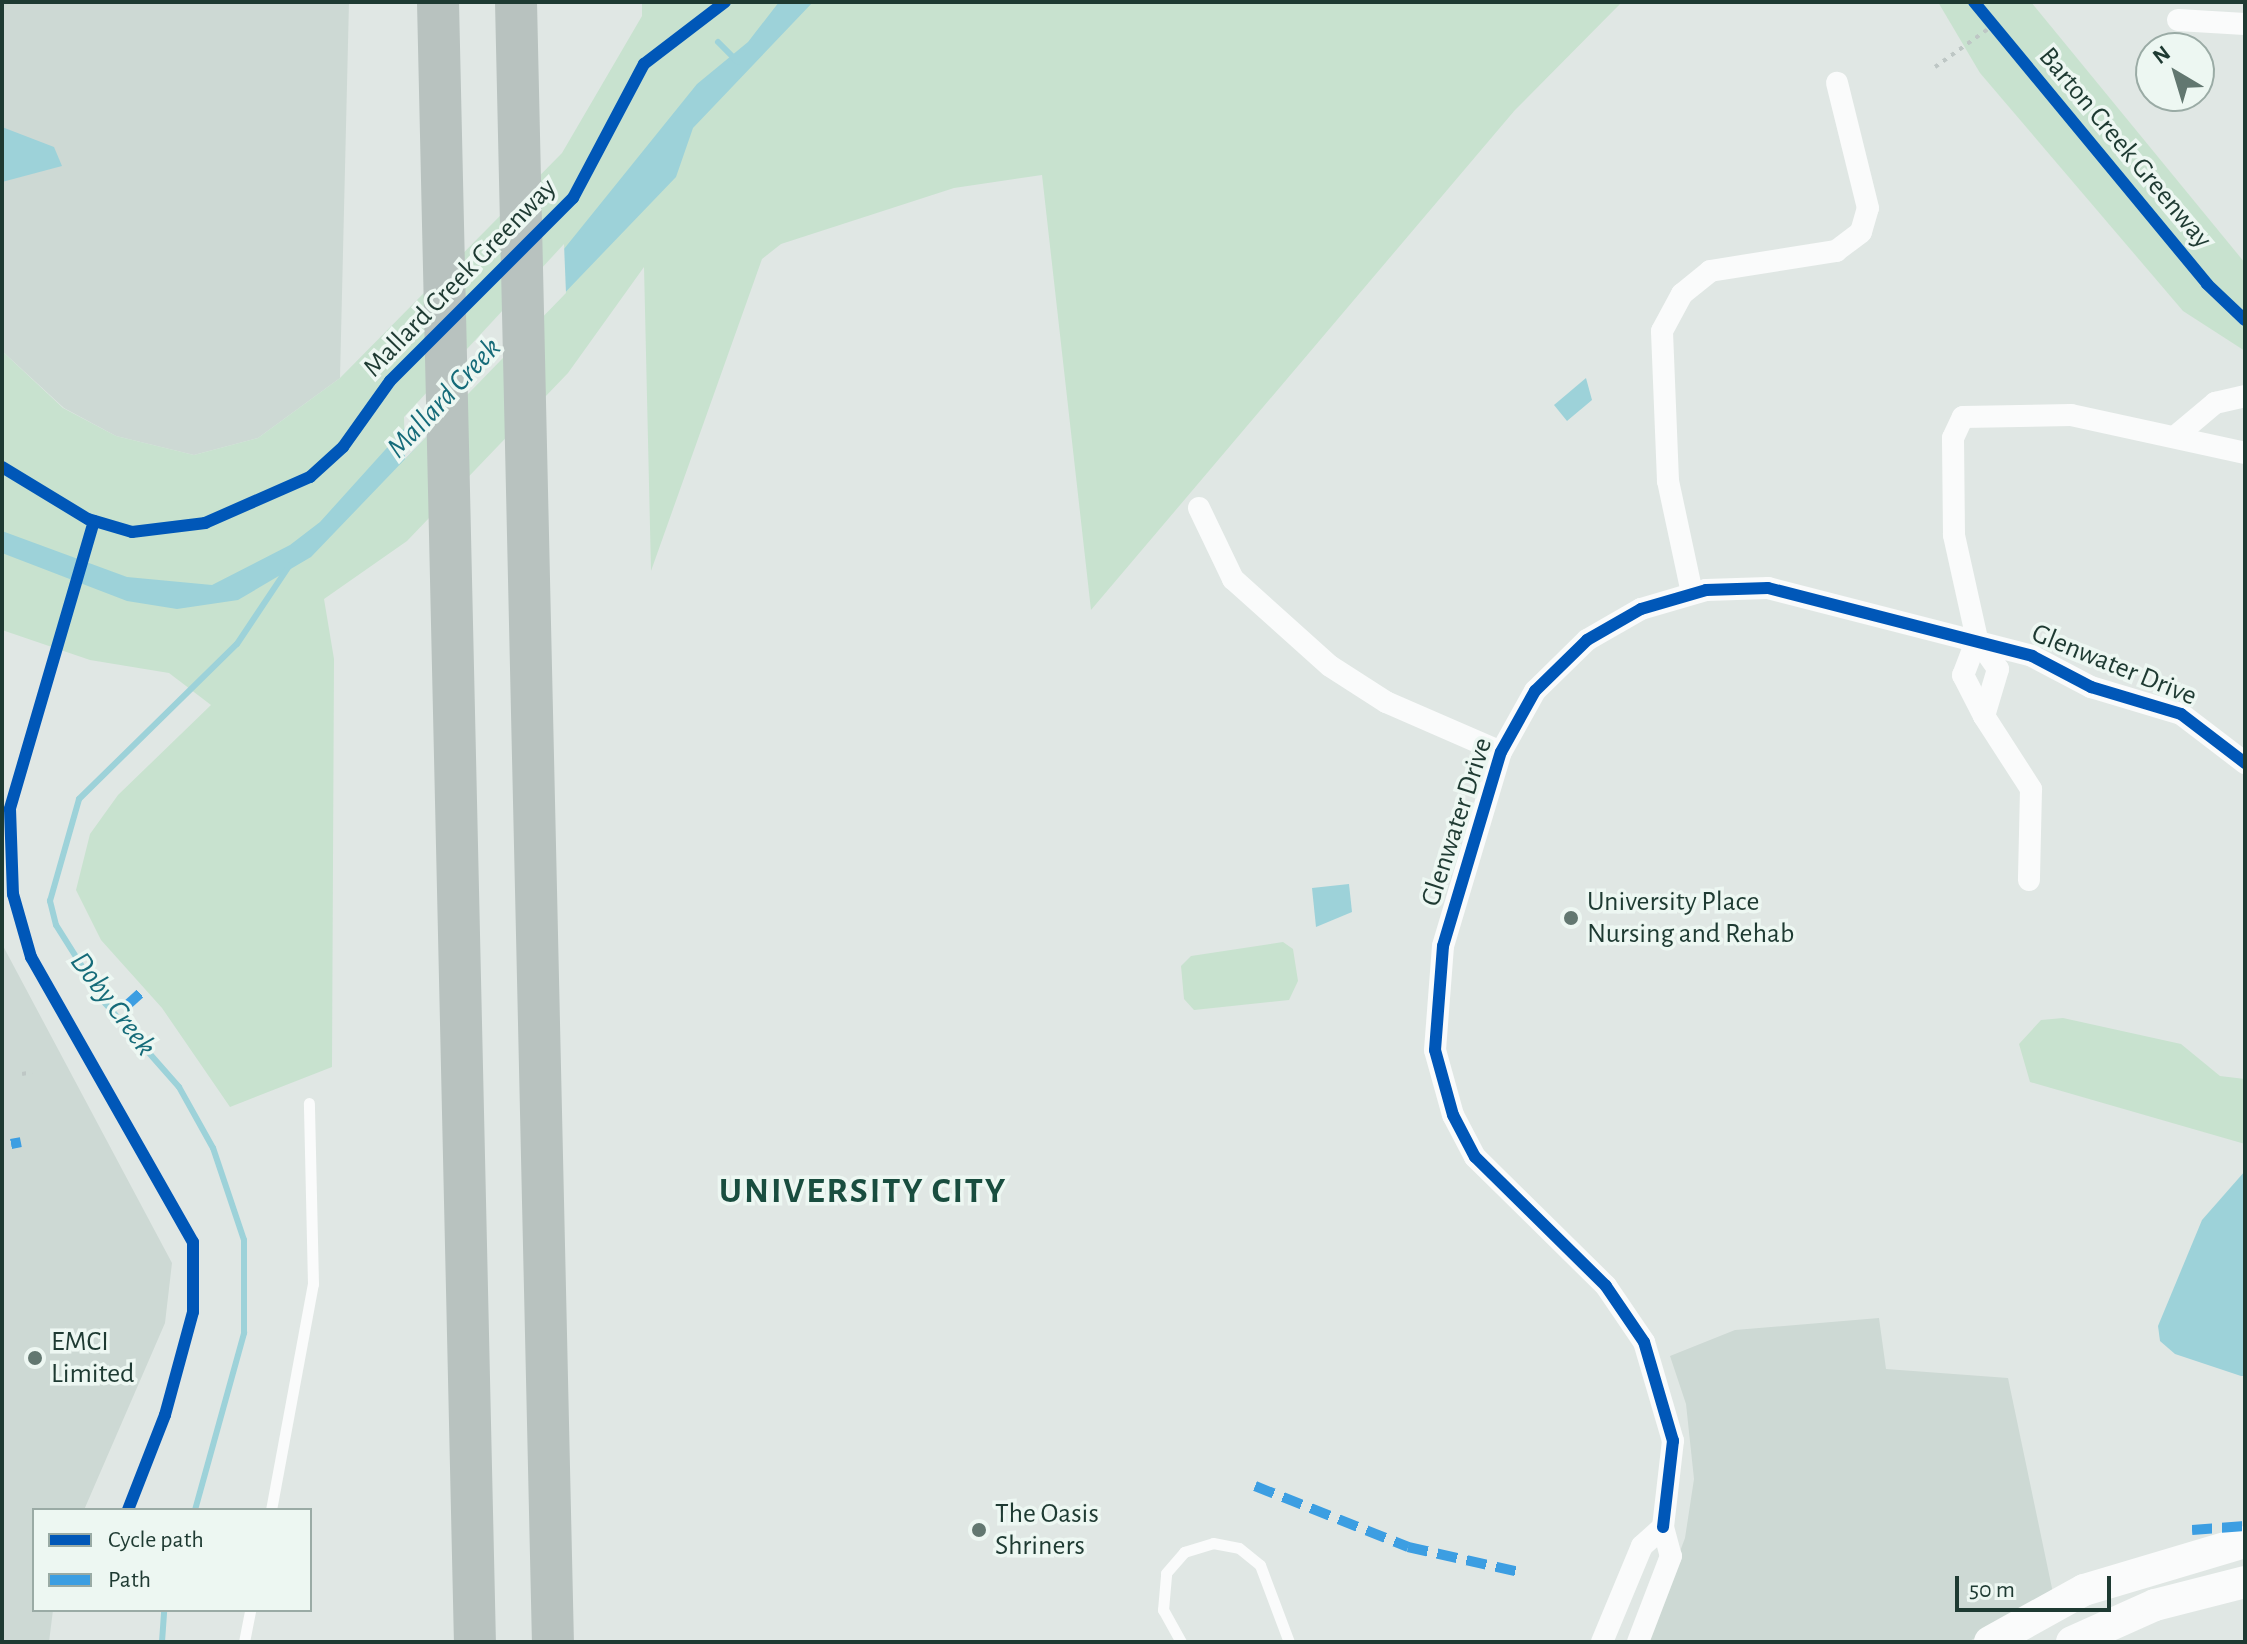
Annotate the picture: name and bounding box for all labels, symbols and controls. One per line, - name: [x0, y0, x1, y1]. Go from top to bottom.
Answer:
- north arrow: [2135, 32, 2215, 112]
- street label: Barton Creek Greenway: [2031, 41, 2219, 255]
- text: N: [2149, 41, 2174, 68]
- street label: Mallard Creek Greenway: [356, 172, 564, 384]
- water label: Mallard Creek: [379, 330, 509, 466]
- street label: Glenwater Drive: [2027, 617, 2201, 713]
- street label: Glenwater Drive: [1414, 734, 1500, 910]
- place label: University Place Nursing and Rehab: [1587, 885, 1794, 951]
- marker: University Place Nursing and Rehab: [1562, 909, 1580, 927]
- water label: Doby Creek: [62, 945, 164, 1063]
- district label: UNIVERSITY CITY: [719, 1170, 1007, 1214]
- place label: EMCI Limited: [51, 1325, 135, 1391]
- marker: EMCI Limited: [26, 1349, 44, 1367]
- place label: The Oasis Shriners: [995, 1497, 1099, 1563]
- legend: [32, 1508, 312, 1612]
- marker: The Oasis Shriners: [970, 1521, 988, 1539]
- text: Cycle path: [108, 1528, 204, 1552]
- scale bar: [1959, 1560, 2115, 1610]
- text: Path: [108, 1568, 151, 1592]
- text: 50 m: [1969, 1578, 2015, 1602]

